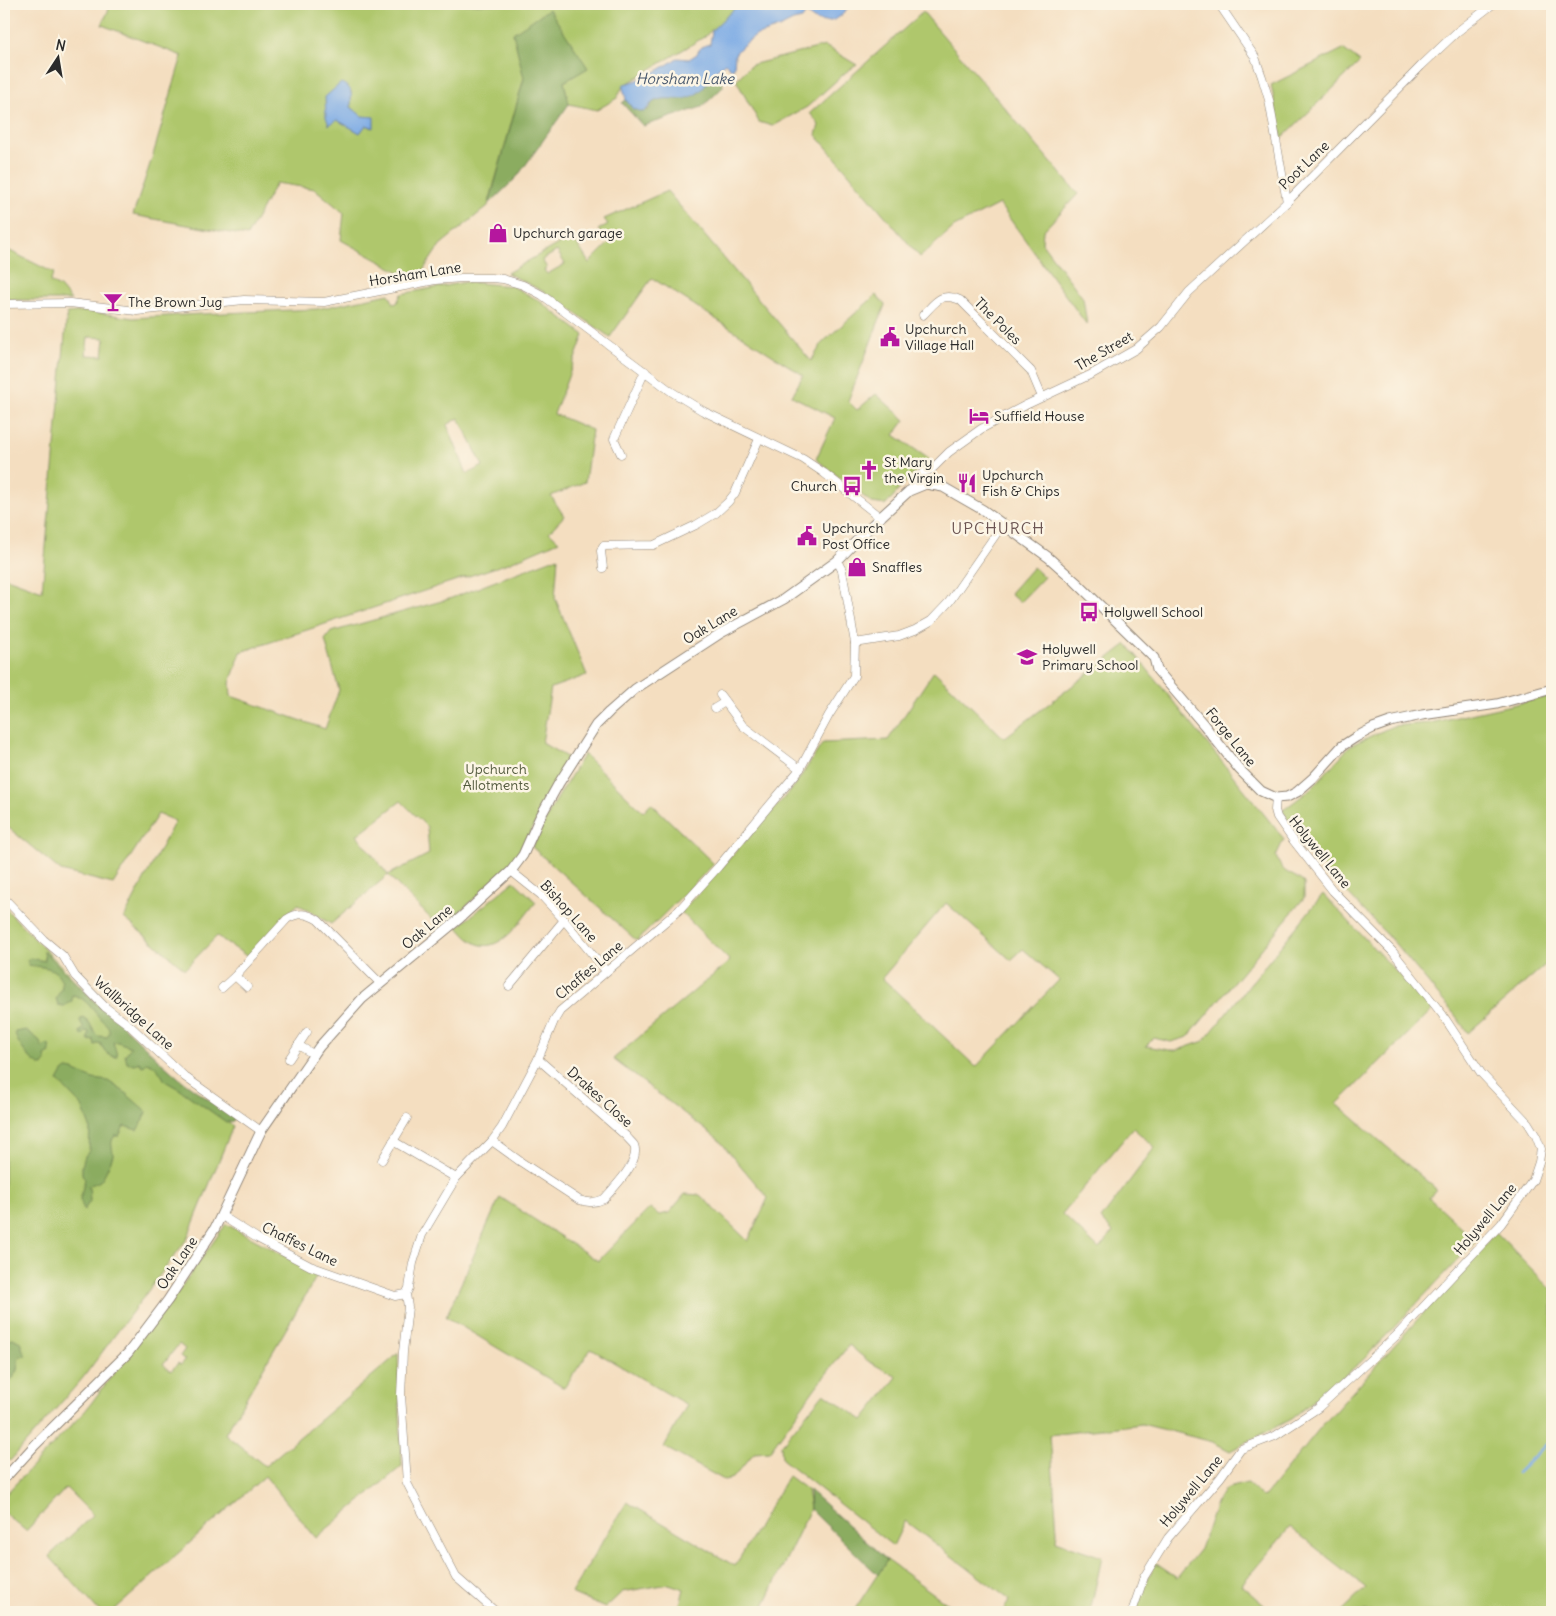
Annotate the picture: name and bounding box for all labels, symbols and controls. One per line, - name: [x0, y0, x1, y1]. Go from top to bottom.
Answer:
- north arrow: [32, 32, 82, 82]
- text: N: [54, 35, 67, 55]
- water label: Horsham Lake: [636, 69, 735, 88]
- street label: Poot Lane: [1275, 137, 1333, 193]
- shop icon: Upchurch garage: [487, 222, 509, 244]
- place label: Upchurch garage: [513, 224, 623, 242]
- street label: Horsham Lane: [368, 258, 462, 290]
- bar icon: The Brown Jug: [102, 291, 124, 313]
- place label: The Brown Jug: [128, 293, 222, 311]
- street label: The Poles: [971, 294, 1025, 348]
- place label: Upchurch Village Hall: [905, 320, 974, 354]
- public building icon: Upchurch Village Hall: [879, 326, 901, 348]
- street label: The Street: [1072, 327, 1136, 375]
- hotel icon: Suffield House: [968, 405, 990, 427]
- place label: Suffield House: [994, 407, 1085, 425]
- place label: St Mary the Virgin: [884, 453, 944, 487]
- church icon: St Mary the Virgin: [858, 459, 880, 481]
- place label: Upchurch Fish & Chips: [982, 466, 1060, 500]
- restaurant icon: Upchurch Fish & Chips: [956, 472, 978, 494]
- bus stop icon: Church: [841, 475, 863, 497]
- place label: Church: [791, 477, 837, 495]
- district label: UPCHURCH: [951, 518, 1045, 538]
- place label: Upchurch Post Office: [822, 519, 890, 553]
- public building icon: Upchurch Post Office: [796, 525, 818, 547]
- shop icon: Snaffles: [846, 556, 868, 578]
- place label: Snaffles: [872, 558, 922, 576]
- bus stop icon: Holywell School: [1078, 601, 1100, 623]
- street label: Oak Lane: [679, 602, 741, 648]
- place label: Holywell School: [1104, 603, 1203, 621]
- place label: Holywell Primary School: [1042, 640, 1138, 674]
- school or university icon: Holywell Primary School: [1016, 646, 1038, 668]
- street label: Forge Lane: [1202, 704, 1260, 770]
- park label: Upchurch Allotments: [463, 760, 529, 794]
- street label: Holywell Lane: [1285, 812, 1355, 892]
- street label: Bishop Lane: [537, 876, 601, 946]
- street label: Oak Lane: [398, 901, 456, 953]
- street label: Chaffes Lane: [552, 937, 626, 1003]
- street label: Wallbridge Lane: [90, 972, 178, 1054]
- street label: Drakes Close: [564, 1063, 636, 1131]
- street label: Holywell Lane: [1450, 1179, 1520, 1259]
- street label: Chaffes Lane: [259, 1218, 341, 1270]
- street label: Oak Lane: [153, 1233, 201, 1293]
- street label: Holywell Lane: [1156, 1451, 1226, 1531]

